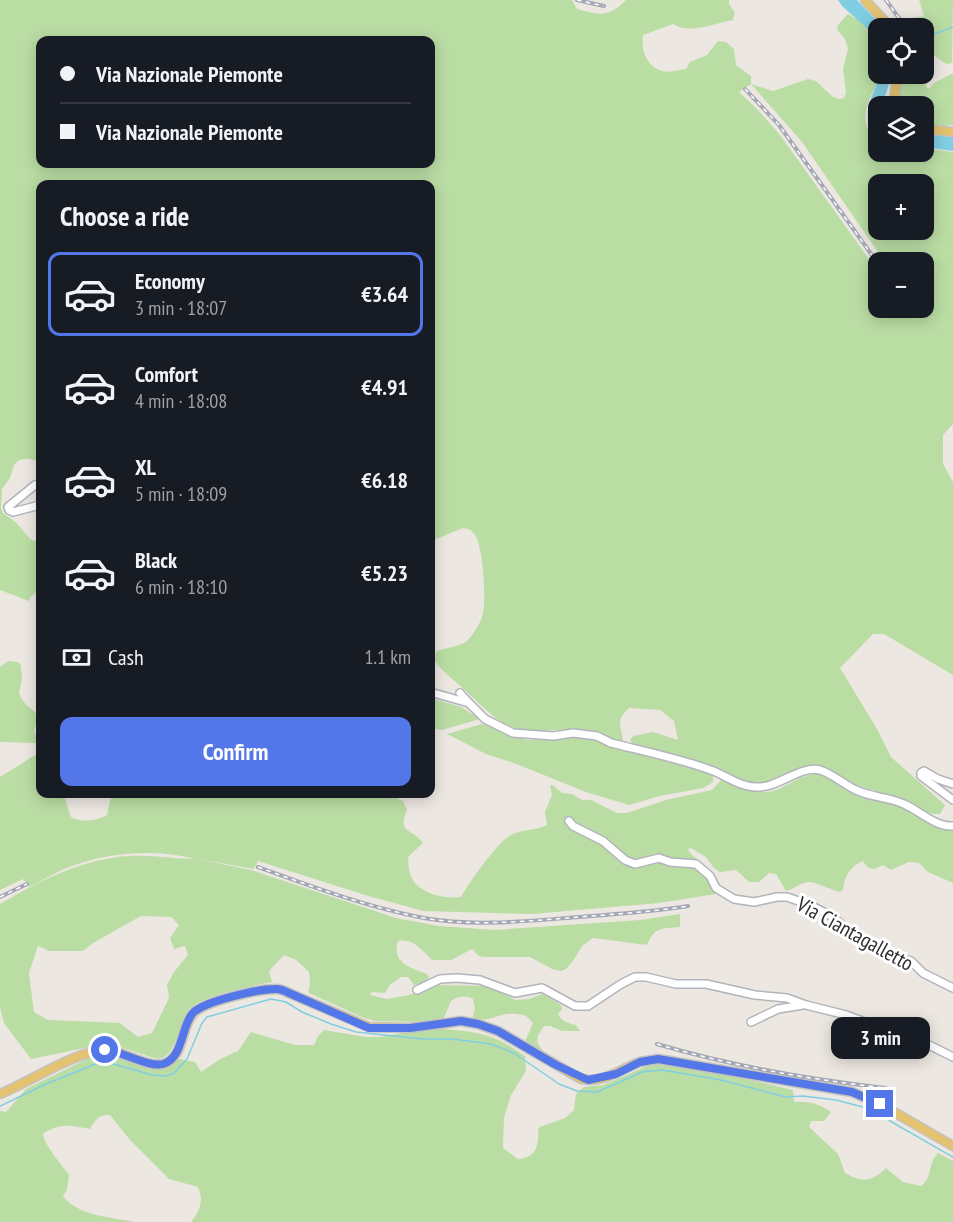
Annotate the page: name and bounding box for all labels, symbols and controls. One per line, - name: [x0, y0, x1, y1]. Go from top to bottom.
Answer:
- map controls: [868, 18, 934, 318]
- button: locate: [868, 18, 934, 84]
- text: Via Nazionale Piemonte: [96, 60, 283, 88]
- button: layers: [868, 96, 934, 162]
- text: Via Nazionale Piemonte: [96, 118, 283, 146]
- button: +: [868, 174, 934, 240]
- text: Choose a ride: [60, 199, 189, 233]
- button: −: [868, 252, 934, 318]
- icon: car: [63, 267, 117, 321]
- text: Economy: [135, 267, 205, 295]
- text: €3.64: [361, 280, 408, 308]
- text: 3 min · 18:07: [135, 295, 227, 321]
- icon: car: [63, 360, 117, 414]
- text: Comfort: [135, 360, 198, 388]
- text: €4.91: [361, 373, 408, 401]
- text: 4 min · 18:08: [135, 388, 227, 414]
- icon: car: [63, 453, 117, 507]
- text: XL: [135, 453, 156, 481]
- text: €6.18: [361, 466, 408, 494]
- text: 5 min · 18:09: [135, 481, 227, 507]
- icon: car: [63, 546, 117, 600]
- text: Black: [135, 546, 177, 574]
- text: €5.23: [361, 559, 408, 587]
- text: 6 min · 18:10: [135, 574, 227, 600]
- icon: cash: [60, 641, 93, 674]
- text: Cash: [108, 643, 144, 671]
- text: 1.1 km: [364, 644, 411, 670]
- button: Confirm: [60, 717, 411, 786]
- street label: Via Ciantagalletto: [791, 890, 918, 977]
- callout: 3 min: [830, 1017, 930, 1059]
- text: 3 min: [860, 1025, 901, 1051]
- route start: [91, 1036, 118, 1063]
- route end: [866, 1090, 893, 1117]

